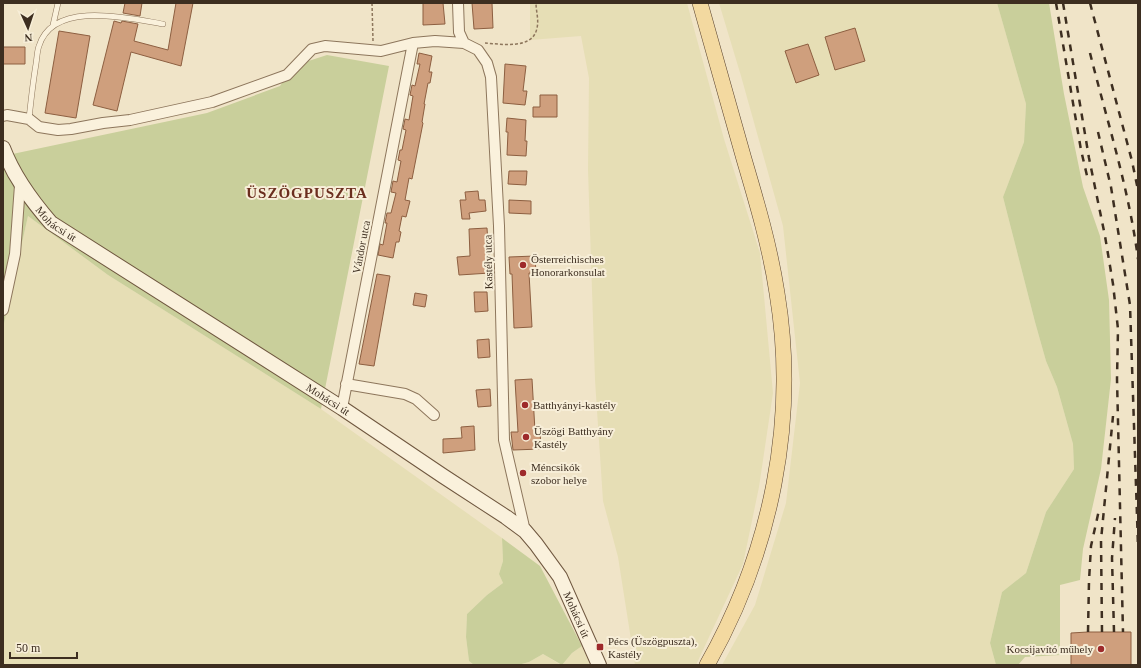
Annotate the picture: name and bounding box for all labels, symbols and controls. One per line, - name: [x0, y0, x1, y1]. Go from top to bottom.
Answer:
- north arrow: [8, 8, 48, 48]
- text: N: [24, 32, 33, 44]
- district label: ÜSZÖGPUSZTA: [246, 185, 368, 201]
- street label: Mohácsi út: [33, 204, 79, 244]
- street label: Vándor utca: [350, 219, 372, 275]
- street label: Kastély utca: [482, 234, 494, 289]
- place label: Österreichisches Honorarkonsulat: [531, 253, 605, 278]
- marker: Österreichisches Honorarkonsulat: [518, 260, 528, 270]
- street label: Mohácsi út: [304, 381, 352, 418]
- place label: Batthyányi-kastély: [533, 399, 617, 411]
- marker: Batthyányi-kastély: [520, 400, 530, 410]
- place label: Üszögi Batthyány Kastély: [534, 425, 614, 450]
- marker: Üszögi Batthyány Kastély: [521, 432, 531, 442]
- place label: Méncsikók szobor helye: [531, 461, 587, 486]
- marker: Méncsikók szobor helye: [518, 468, 528, 478]
- street label: Mohácsi út: [561, 590, 592, 640]
- scale bar: [10, 634, 77, 660]
- place label: Pécs (Üszögpuszta), Kastély: [608, 635, 697, 660]
- text: 50 m: [16, 641, 41, 655]
- marker: Pécs (Üszögpuszta), Kastély: [595, 642, 605, 652]
- place label: Kocsijavító műhely: [1007, 643, 1093, 655]
- marker: Kocsijavító műhely: [1096, 644, 1106, 654]

